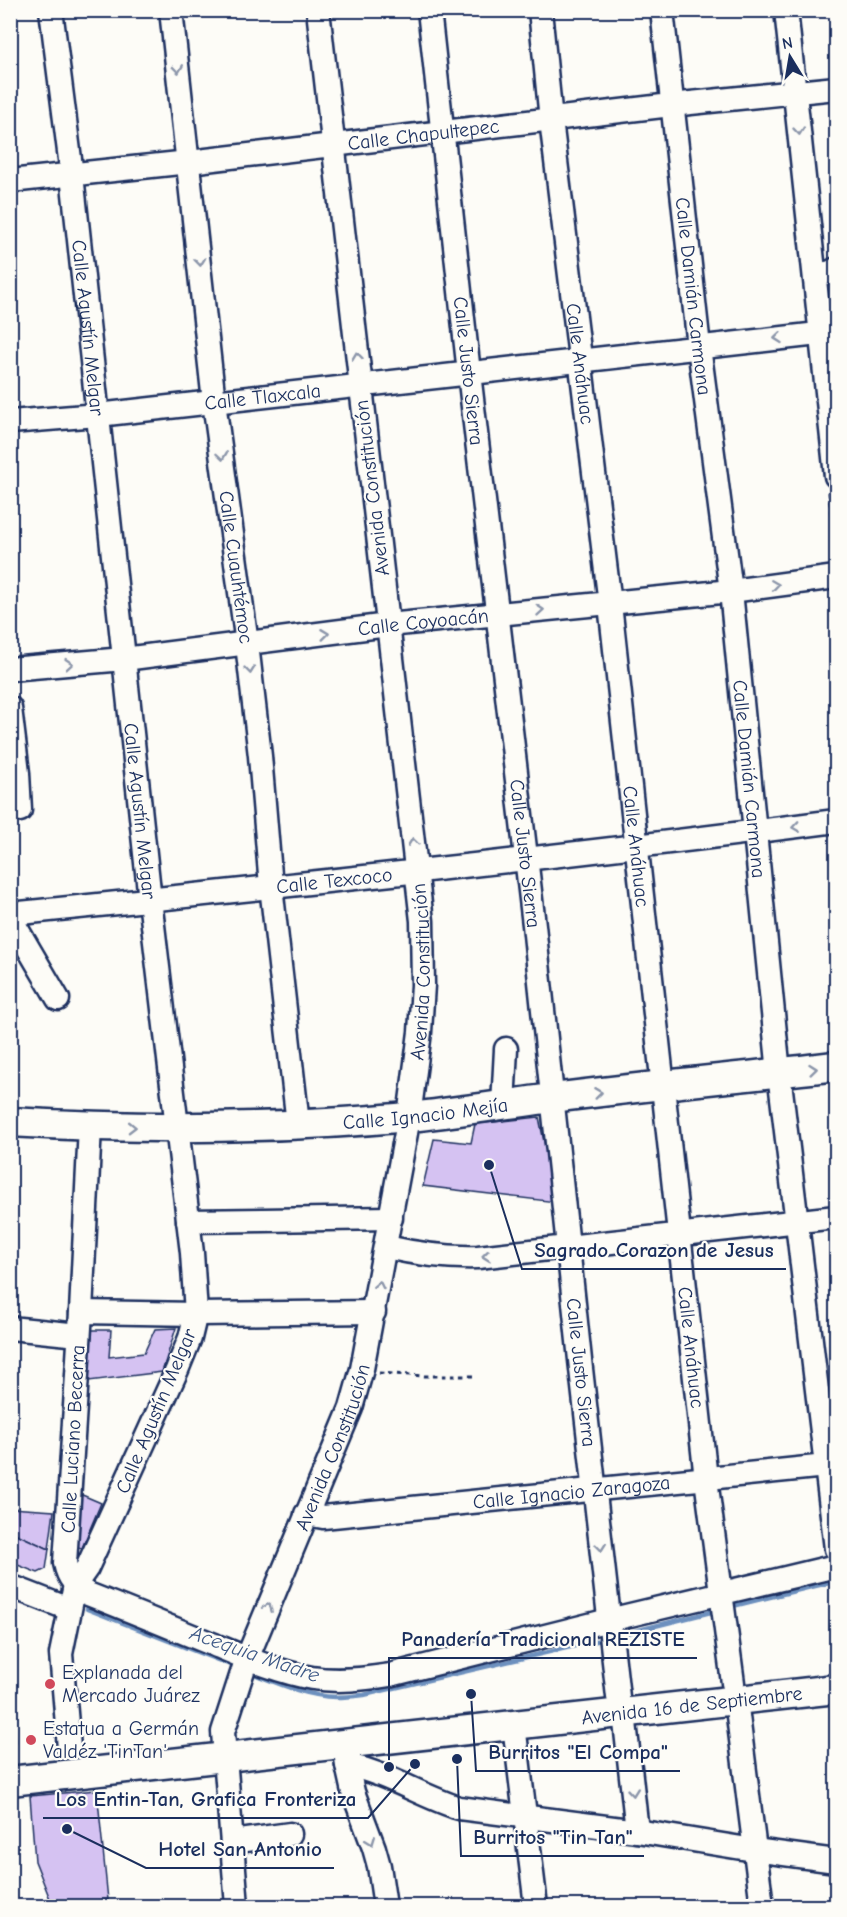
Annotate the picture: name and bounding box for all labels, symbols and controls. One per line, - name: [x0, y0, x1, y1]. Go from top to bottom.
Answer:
- north arrow: [760, 27, 820, 87]
- text: N: [780, 33, 794, 53]
- one-way arrow: [171, 64, 184, 73]
- street label: Calle Chapultepec: [346, 114, 501, 155]
- one-way arrow: [792, 127, 805, 136]
- street label: Calle Damián Carmona: [671, 196, 717, 397]
- street label: Calle Agustín Melgar: [68, 239, 109, 417]
- one-way arrow: [193, 258, 206, 267]
- street label: Calle Justo Sierra: [449, 295, 489, 447]
- street label: Calle Anáhuac: [562, 302, 600, 426]
- one-way arrow: [774, 331, 783, 344]
- one-way arrow: [351, 351, 364, 361]
- street label: Calle Tlaxcala: [203, 379, 322, 414]
- street label: Avenida Constitución: [350, 399, 394, 577]
- one-way arrow: [215, 452, 227, 461]
- street label: Calle Cuauhtémoc: [215, 489, 258, 645]
- one-way arrow: [771, 580, 780, 592]
- street label: Calle Coyoacán: [356, 604, 490, 640]
- one-way arrow: [535, 604, 544, 617]
- one-way arrow: [320, 628, 330, 640]
- one-way arrow: [64, 658, 73, 671]
- one-way arrow: [243, 666, 256, 675]
- street label: Calle Damián Carmona: [728, 679, 771, 879]
- street label: Calle Agustín Melgar: [120, 722, 161, 900]
- street label: Calle Justo Sierra: [505, 778, 546, 929]
- street label: Calle Anáhuac: [619, 784, 655, 909]
- one-way arrow: [791, 820, 800, 832]
- one-way arrow: [407, 837, 420, 846]
- street label: Calle Texcoco: [275, 863, 393, 898]
- street label: Avenida Constitución: [405, 882, 435, 1062]
- one-way arrow: [808, 1063, 817, 1076]
- one-way arrow: [593, 1087, 603, 1100]
- street label: Calle Ignacio Mejía: [342, 1093, 509, 1134]
- one-way arrow: [127, 1121, 136, 1133]
- callout: Sagrado Corazon de Jesus: [522, 1230, 786, 1269]
- text: Sagrado Corazon de Jesus: [534, 1238, 774, 1262]
- one-way arrow: [482, 1249, 491, 1262]
- one-way arrow: [372, 1280, 385, 1290]
- street label: Calle Anáhuac: [673, 1285, 710, 1410]
- street label: Calle Justo Sierra: [562, 1297, 601, 1448]
- street label: Calle Agustín Melgar: [111, 1325, 201, 1497]
- street label: Calle Luciano Becerra: [57, 1344, 89, 1534]
- street label: Avenida Constitución: [290, 1361, 374, 1534]
- street label: Calle Ignacio Zaragoza: [472, 1470, 671, 1513]
- one-way arrow: [594, 1542, 607, 1551]
- one-way arrow: [261, 1602, 274, 1613]
- callout: Panadería Tradicional REZISTE: [389, 1619, 697, 1658]
- water label: Acequia Madre: [186, 1620, 323, 1688]
- text: Panadería Tradicional REZISTE: [401, 1627, 685, 1651]
- place label: Explanada del Mercado Juárez: [62, 1661, 200, 1707]
- marker: Explanada del Mercado Juárez: [43, 1677, 57, 1691]
- street label: Avenida 16 de Septiembre: [580, 1681, 804, 1729]
- place label: Estatua a Germán Valdéz 'TinTan': [43, 1717, 199, 1763]
- callout: Burritos "El Compa": [476, 1732, 680, 1771]
- marker: Estatua a Germán Valdéz 'TinTan': [24, 1733, 38, 1747]
- text: Burritos "El Compa": [488, 1740, 668, 1764]
- callout: Los Entin-Tan, Grafica Fronteriza: [43, 1779, 368, 1818]
- text: Los Entin-Tan, Grafica Fronteriza: [56, 1787, 356, 1811]
- one-way arrow: [626, 1787, 639, 1797]
- callout: Burritos "Tin Tan": [461, 1817, 644, 1856]
- text: Burritos "Tin Tan": [473, 1825, 633, 1849]
- callout: Hotel San Antonio: [146, 1829, 334, 1868]
- one-way arrow: [364, 1834, 376, 1845]
- text: Hotel San Antonio: [158, 1837, 322, 1861]

